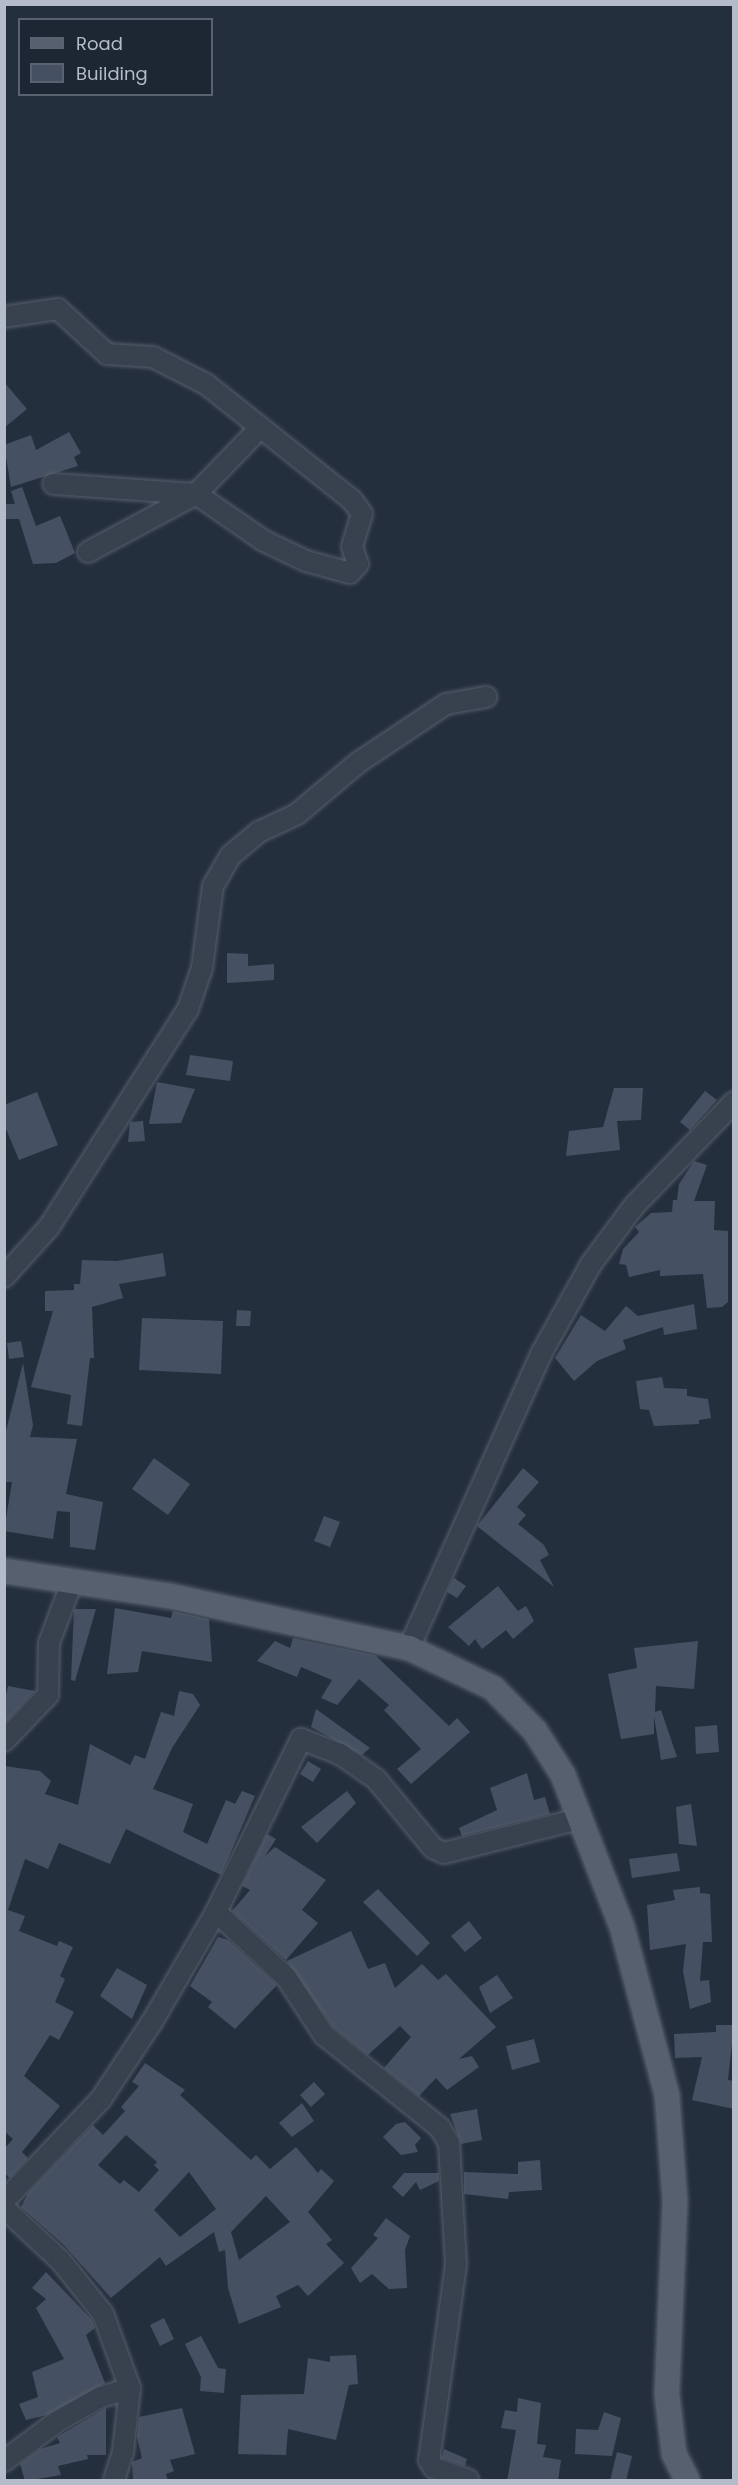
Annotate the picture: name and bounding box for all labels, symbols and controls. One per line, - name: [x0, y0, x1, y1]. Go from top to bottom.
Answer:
- legend: [18, 18, 213, 96]
- text: Road: [76, 31, 123, 56]
- text: Building: [76, 61, 148, 86]

